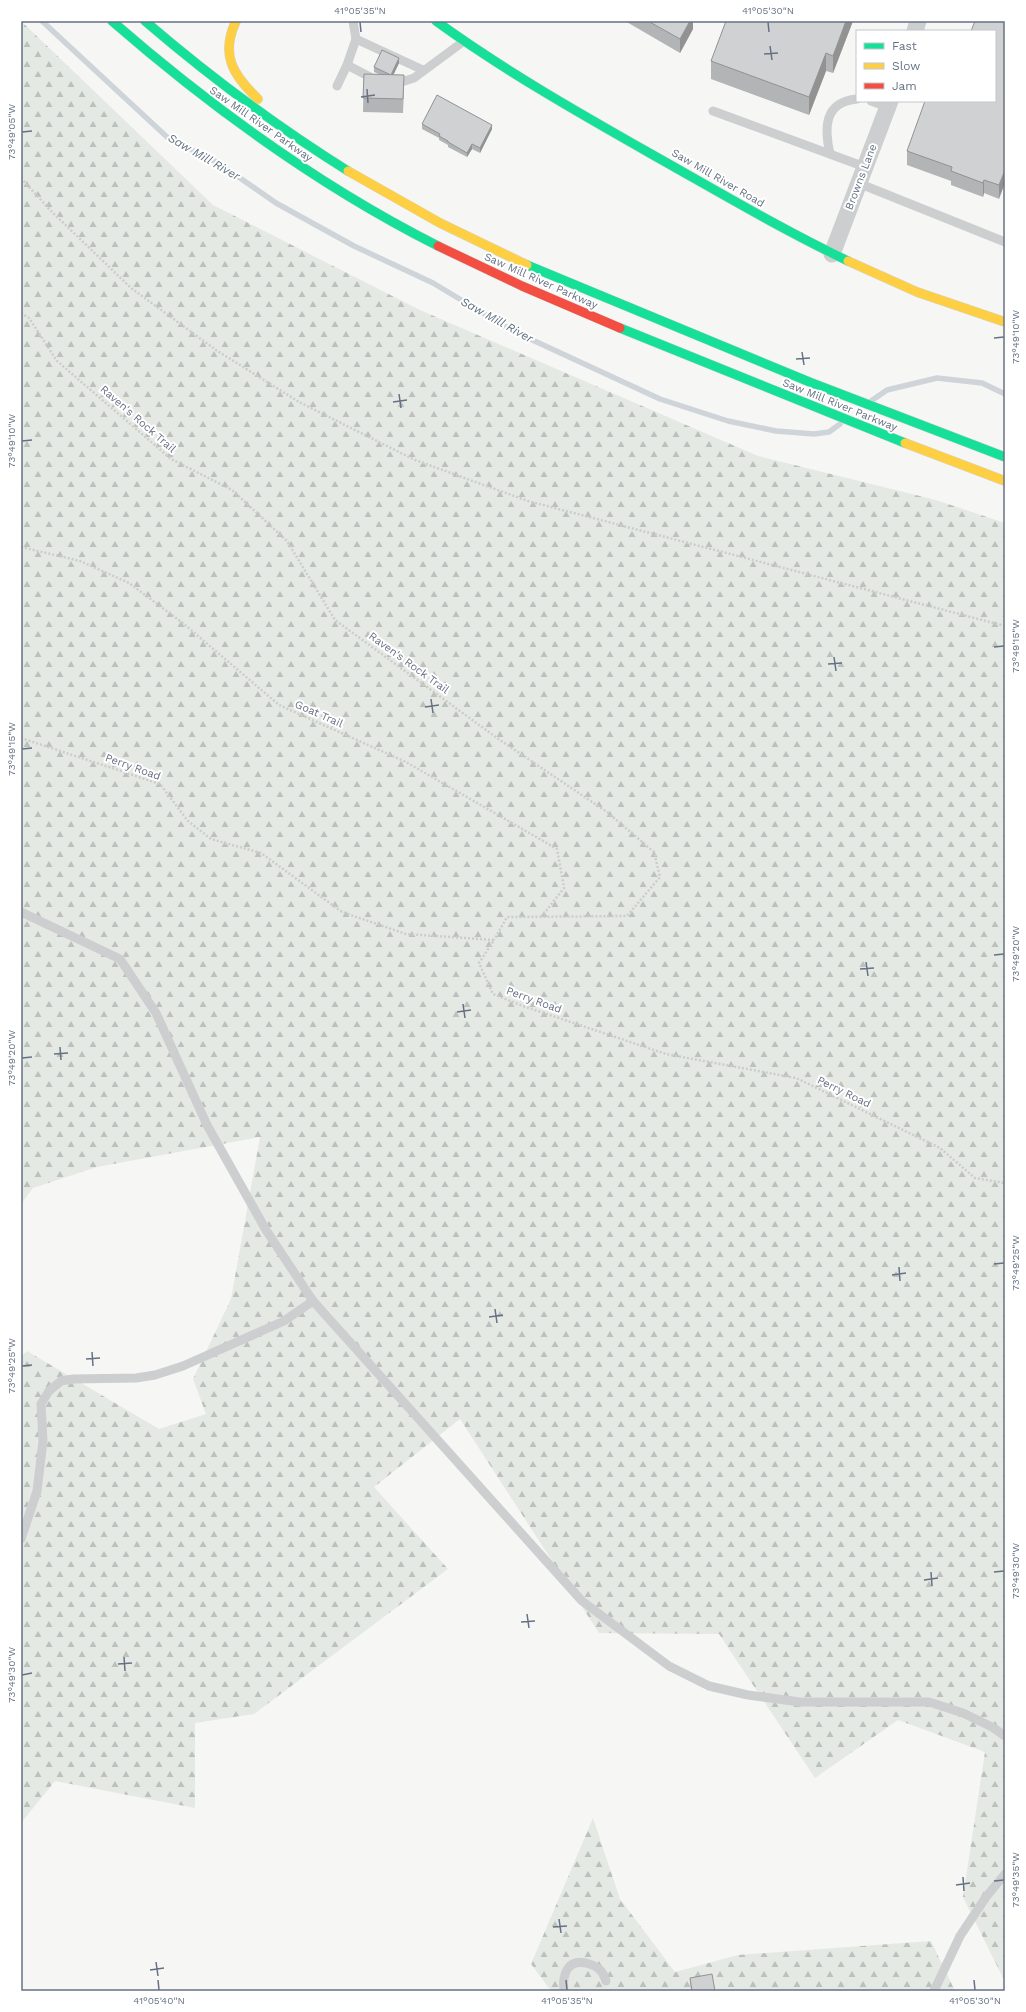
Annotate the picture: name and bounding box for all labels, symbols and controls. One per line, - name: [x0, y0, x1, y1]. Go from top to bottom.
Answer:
- text: 41°05'35"N: [334, 5, 386, 16]
- text: 41°05'30"N: [742, 5, 794, 16]
- legend: [856, 30, 996, 102]
- text: Fast: [892, 39, 917, 53]
- text: Slow: [892, 59, 920, 73]
- text: Jam: [892, 79, 917, 93]
- street label: Saw Mill River Parkway: [207, 83, 315, 165]
- text: 73°49'05"W: [6, 104, 17, 160]
- water label: Saw Mill River: [165, 131, 244, 184]
- street label: Browns Lane: [842, 142, 880, 212]
- street label: Saw Mill River Road: [669, 146, 767, 210]
- street label: Saw Mill River Parkway: [482, 250, 600, 312]
- water label: Saw Mill River: [458, 294, 537, 346]
- text: 73°49'10"W: [1010, 310, 1021, 364]
- street label: Saw Mill River Parkway: [781, 376, 900, 434]
- street label: Raven's Rock Trail: [97, 383, 179, 456]
- text: 73°49'10"W: [6, 414, 17, 468]
- text: 73°49'15"W: [1010, 619, 1021, 673]
- street label: Raven's Rock Trail: [366, 630, 452, 697]
- street label: Goat Trail: [293, 698, 346, 731]
- text: 73°49'15"W: [6, 722, 17, 776]
- street label: Perry Road: [104, 751, 162, 783]
- text: 73°49'20"W: [1010, 926, 1021, 982]
- street label: Perry Road: [505, 984, 563, 1016]
- text: 73°49'20"W: [6, 1030, 17, 1086]
- street label: Perry Road: [815, 1073, 873, 1111]
- text: 73°49'25"W: [1010, 1235, 1021, 1291]
- text: 73°49'25"W: [6, 1338, 17, 1394]
- text: 73°49'30"W: [1010, 1543, 1021, 1599]
- text: 73°49'30"W: [6, 1647, 17, 1703]
- text: 73°49'35"W: [1010, 1852, 1021, 1908]
- text: 41°05'40"N: [133, 1995, 185, 2006]
- text: 41°05'35"N: [541, 1995, 593, 2006]
- text: 41°05'30"N: [949, 1995, 1001, 2006]

